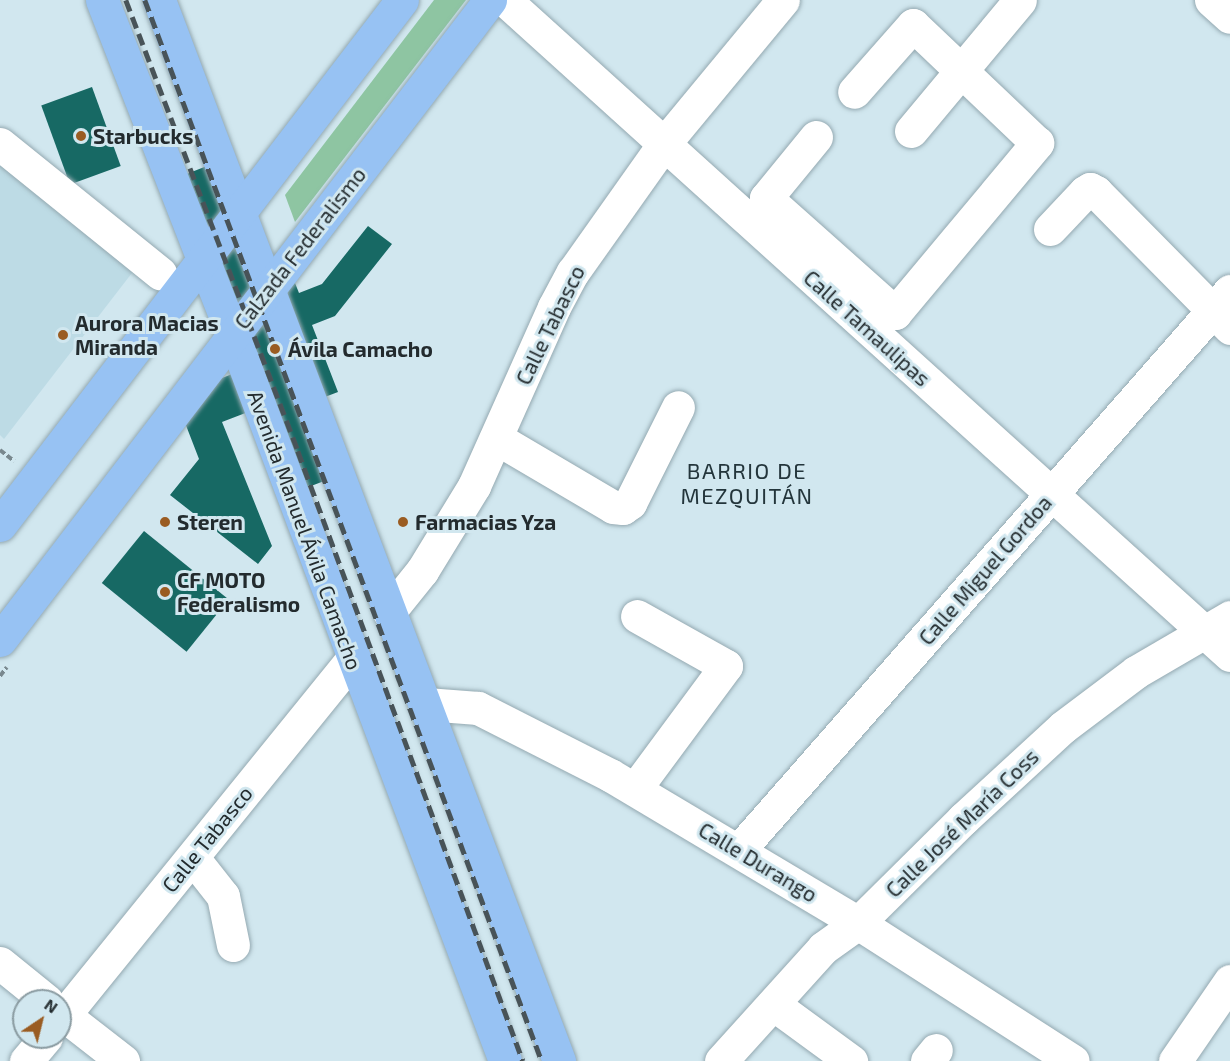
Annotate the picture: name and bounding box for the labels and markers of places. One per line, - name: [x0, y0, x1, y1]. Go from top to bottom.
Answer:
- place label: Starbucks: [93, 123, 193, 149]
- marker: Starbucks: [74, 129, 88, 143]
- place label: Aurora Macias Miranda: [75, 310, 219, 360]
- marker: Aurora Macias Miranda: [56, 328, 70, 342]
- place label: Ávila Camacho: [288, 336, 433, 362]
- marker: Ávila Camacho: [266, 340, 284, 358]
- place label: Steren: [177, 509, 243, 535]
- place label: Farmacias Yza: [415, 509, 557, 535]
- marker: Steren: [158, 515, 172, 529]
- marker: Farmacias Yza: [396, 515, 410, 529]
- place label: CF MOTO Federalismo: [177, 567, 300, 617]
- marker: CF MOTO Federalismo: [158, 585, 172, 599]

